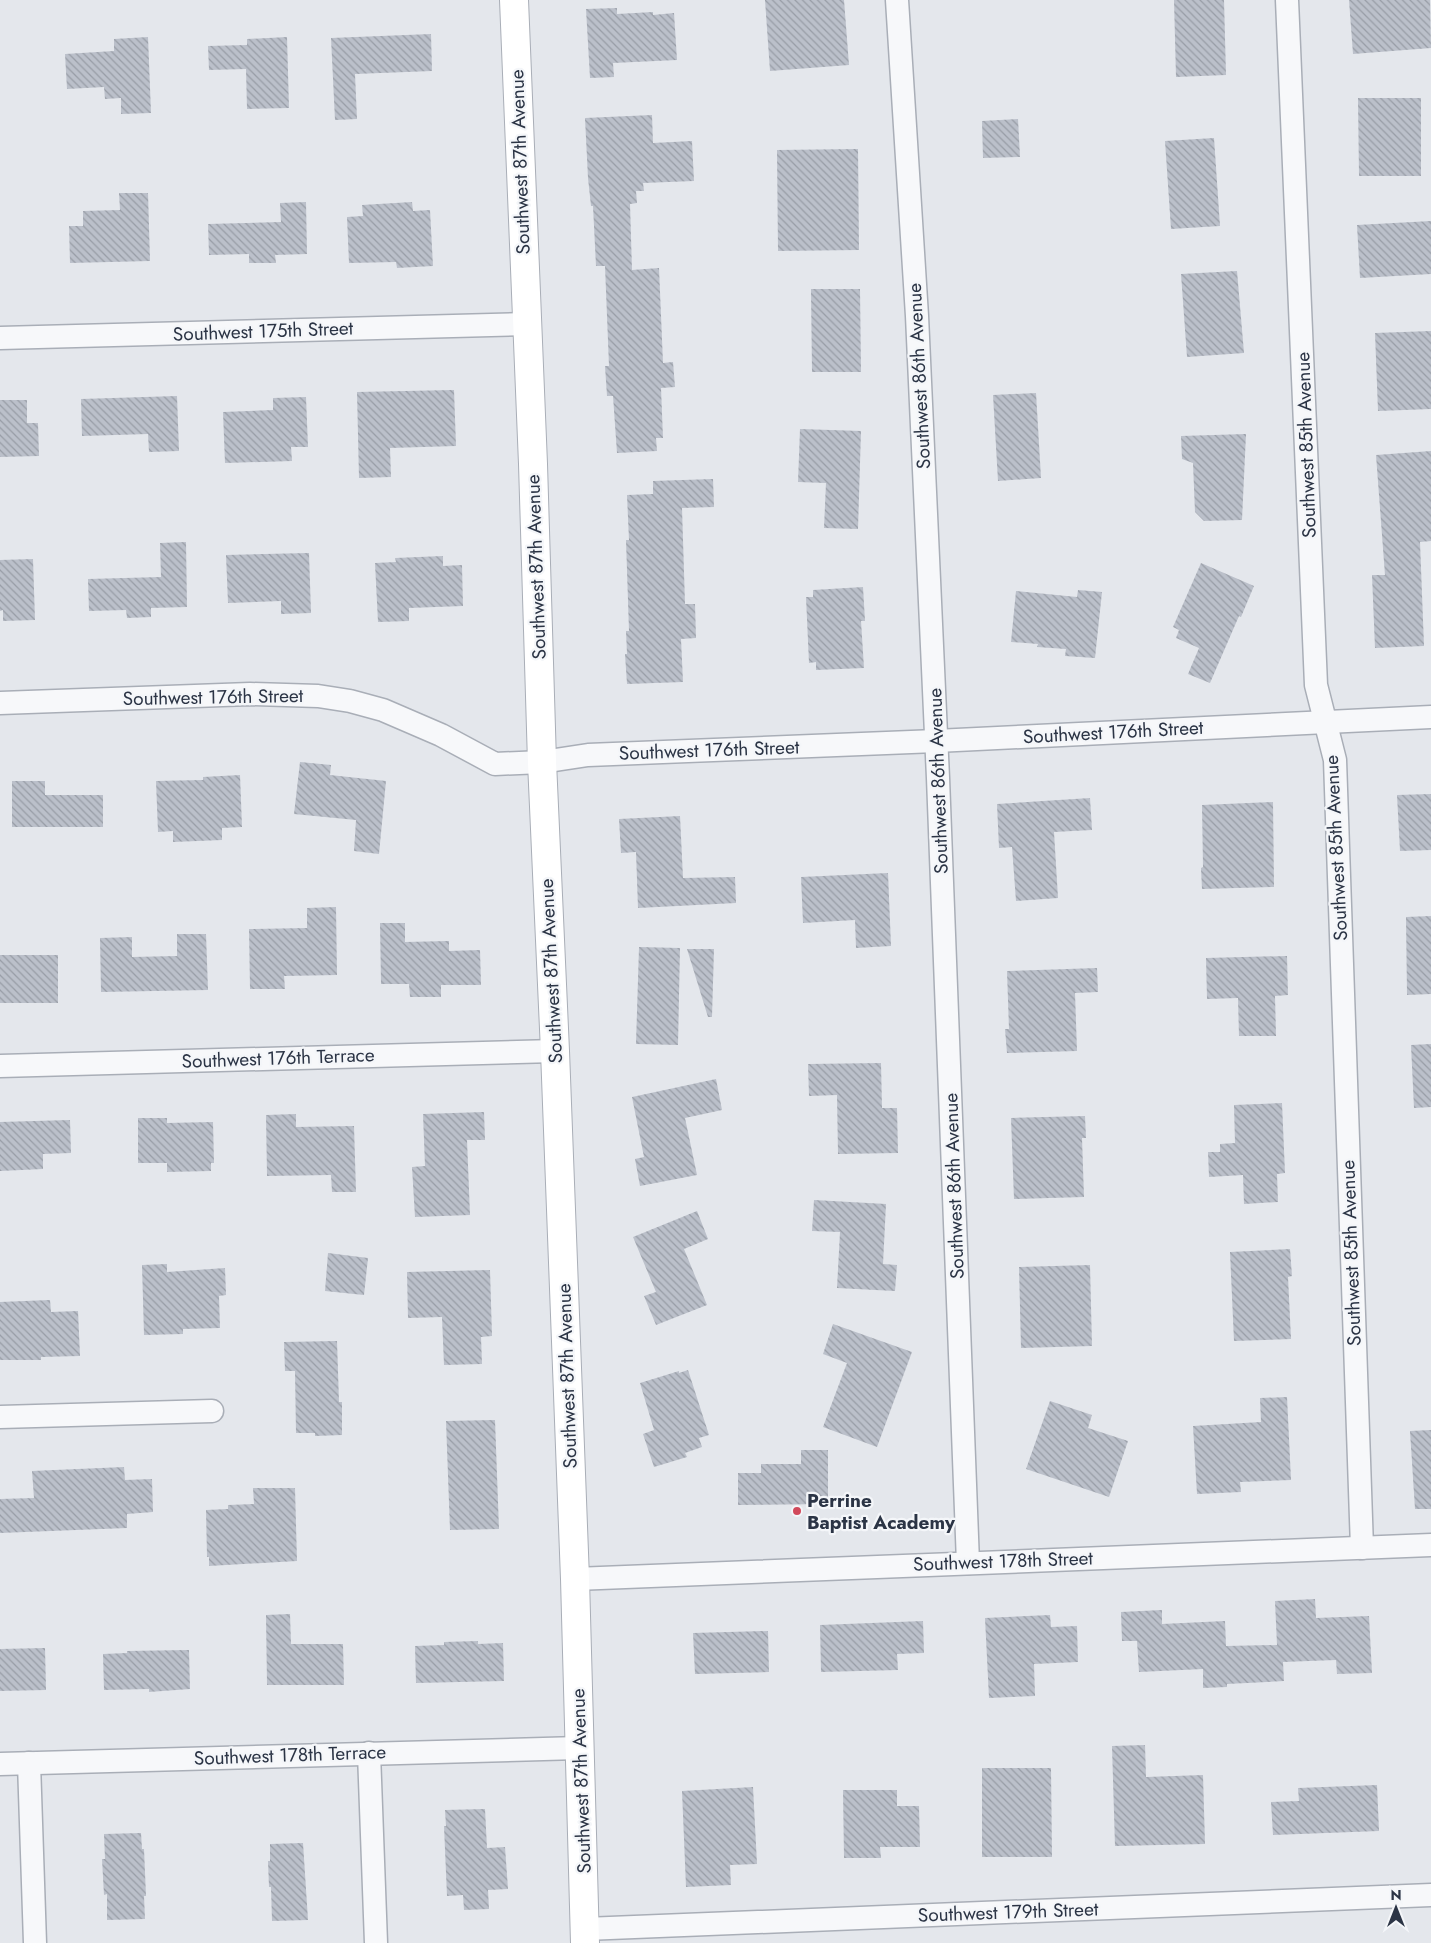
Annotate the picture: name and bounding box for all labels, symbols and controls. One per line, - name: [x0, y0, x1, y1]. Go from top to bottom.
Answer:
- street label: Southwest 87th Avenue: [503, 69, 537, 255]
- street label: Southwest 86th Avenue: [901, 282, 937, 470]
- street label: Southwest 175th Street: [172, 314, 354, 348]
- street label: Southwest 85th Avenue: [1289, 351, 1323, 538]
- street label: Southwest 87th Avenue: [519, 474, 553, 660]
- street label: Southwest 176th Street: [122, 682, 304, 712]
- street label: Southwest 86th Avenue: [921, 687, 955, 875]
- street label: Southwest 176th Street: [1022, 714, 1204, 750]
- street label: Southwest 176th Street: [618, 733, 800, 767]
- street label: Southwest 85th Avenue: [1318, 754, 1354, 942]
- street label: Southwest 87th Avenue: [533, 878, 569, 1064]
- street label: Southwest 176th Terrace: [181, 1041, 375, 1075]
- street label: Southwest 86th Avenue: [937, 1092, 971, 1280]
- street label: Southwest 85th Avenue: [1334, 1159, 1368, 1346]
- street label: Southwest 87th Avenue: [550, 1283, 584, 1469]
- place label: Perrine Baptist Academy: [807, 1487, 956, 1536]
- marker: Perrine Baptist Academy: [791, 1505, 803, 1517]
- street label: Southwest 178th Street: [913, 1544, 1094, 1578]
- street label: Southwest 87th Avenue: [564, 1688, 598, 1874]
- street label: Southwest 178th Terrace: [193, 1738, 387, 1772]
- north arrow: [1371, 1883, 1421, 1933]
- text: N: [1390, 1885, 1402, 1905]
- street label: Southwest 179th Street: [917, 1895, 1099, 1929]

